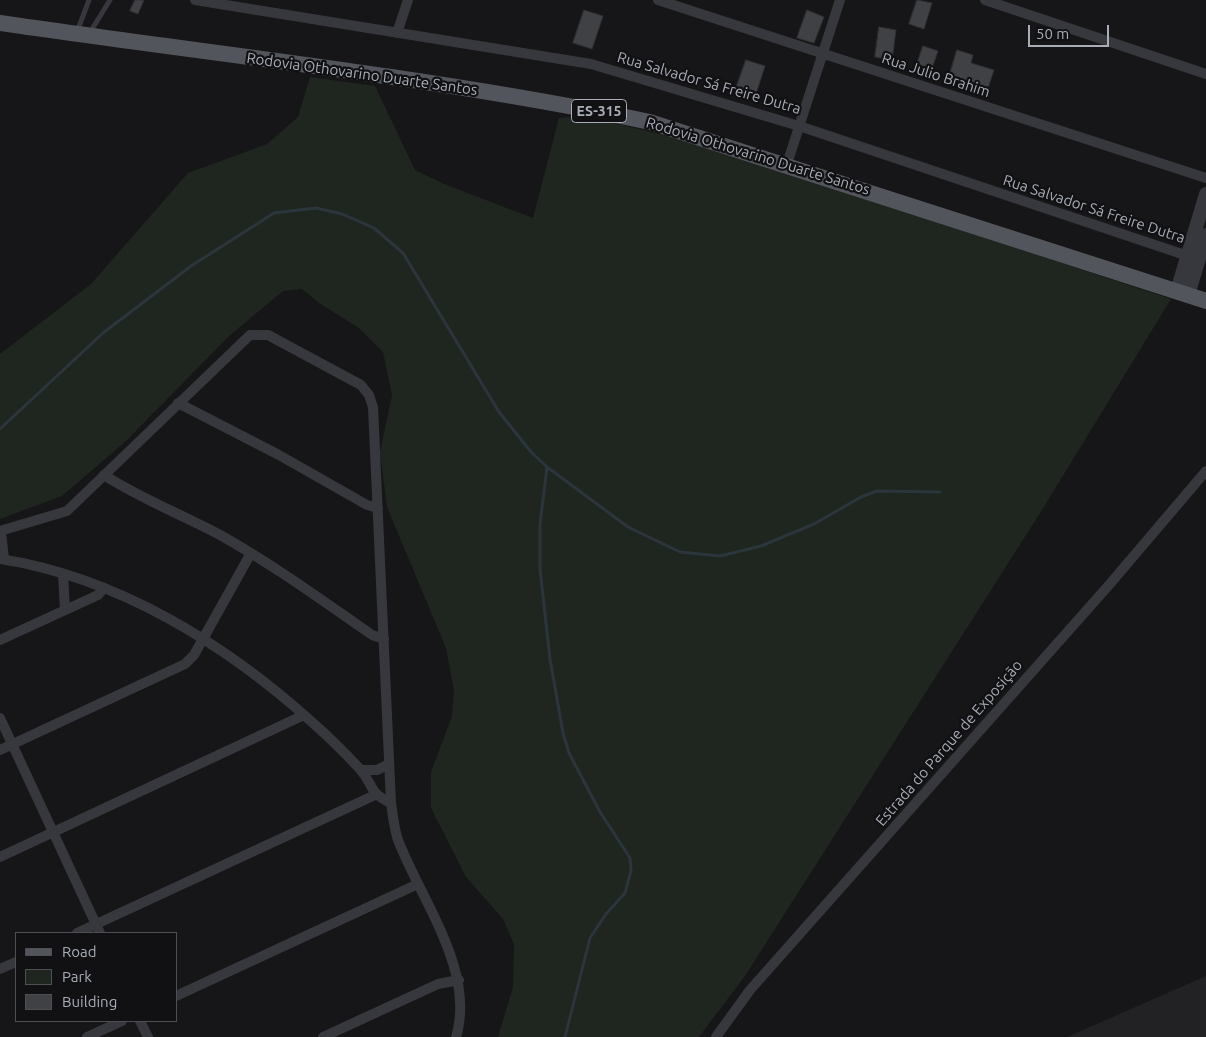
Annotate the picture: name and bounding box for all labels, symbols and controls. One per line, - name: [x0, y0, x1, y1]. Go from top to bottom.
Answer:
- scale bar: [1031, 15, 1112, 47]
- text: 50 m: [1036, 25, 1069, 42]
- street label: Rua Salvador Sá Freire Dutra: [615, 48, 803, 118]
- street label: Rodovia Othovarino Duarte Santos: [245, 49, 479, 99]
- street label: Rua Julio Brahim: [880, 49, 992, 101]
- road number: ES-315: [572, 100, 626, 122]
- street label: Rodovia Othovarino Duarte Santos: [644, 113, 872, 199]
- street label: Rua Salvador Sá Freire Dutra: [1001, 171, 1187, 247]
- street label: Estrada do Parque de Exposição: [872, 656, 1026, 830]
- legend: [15, 932, 178, 1022]
- text: Road: [62, 943, 97, 960]
- text: Park: [62, 968, 92, 985]
- text: Building: [62, 993, 117, 1010]

